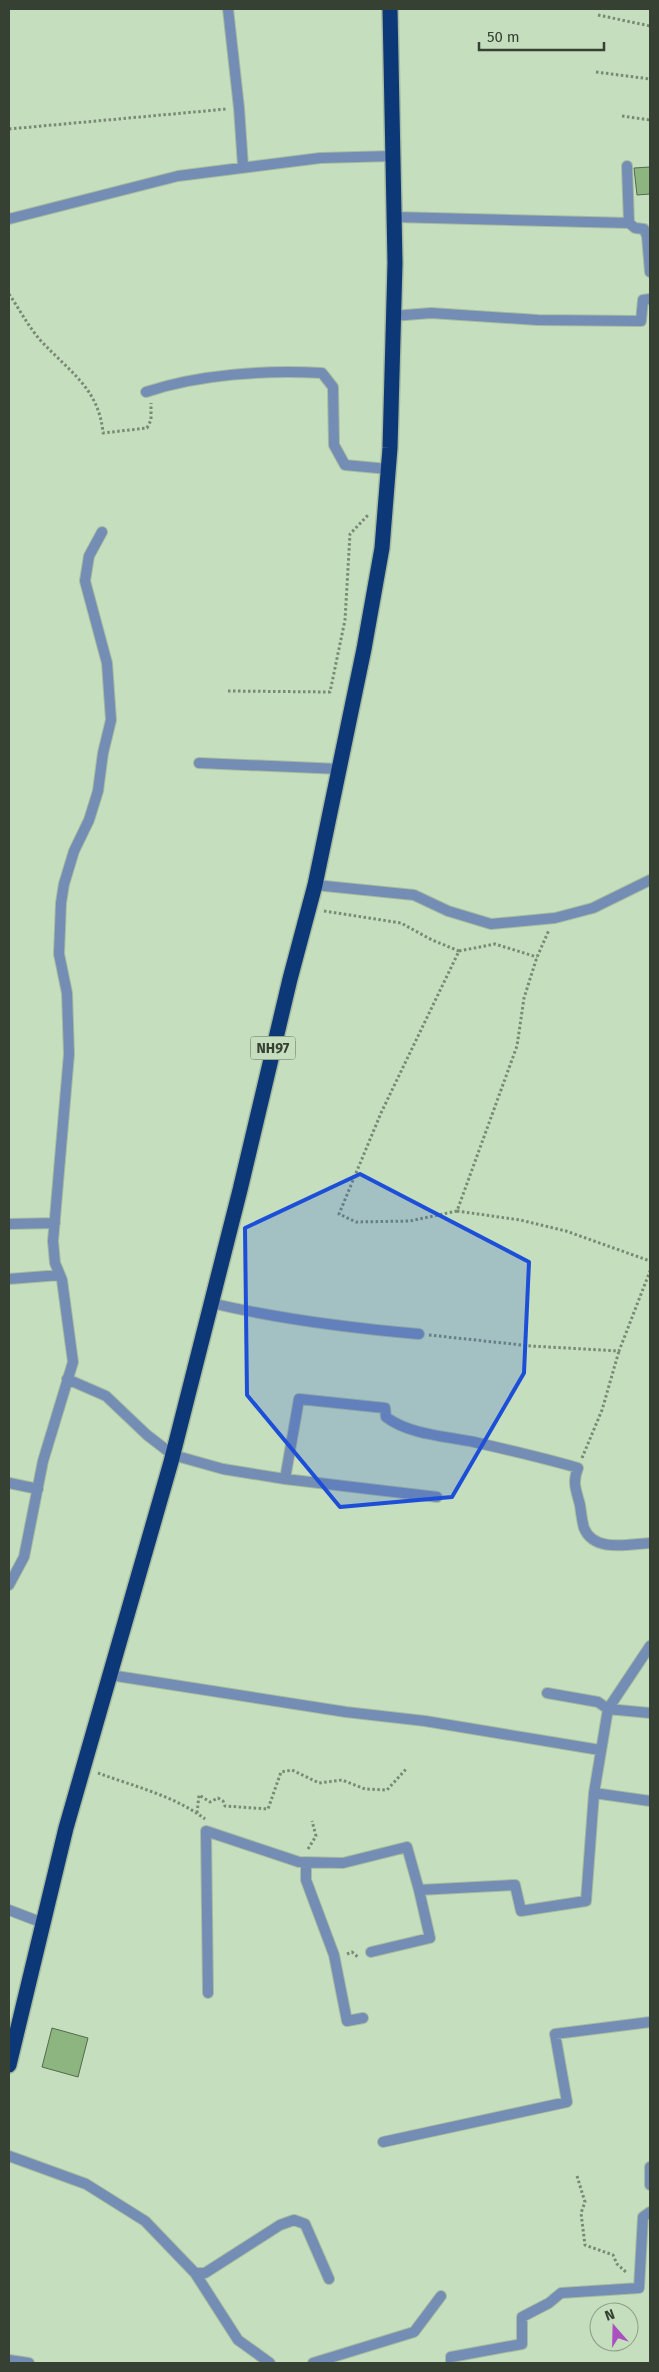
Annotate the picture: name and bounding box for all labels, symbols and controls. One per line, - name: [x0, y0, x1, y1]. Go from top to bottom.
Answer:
- scale bar: [479, 20, 604, 52]
- text: 50 m: [487, 28, 520, 46]
- road number: NH97: [250, 1036, 296, 1060]
- north arrow: [589, 2302, 639, 2352]
- text: N: [602, 2306, 617, 2325]

